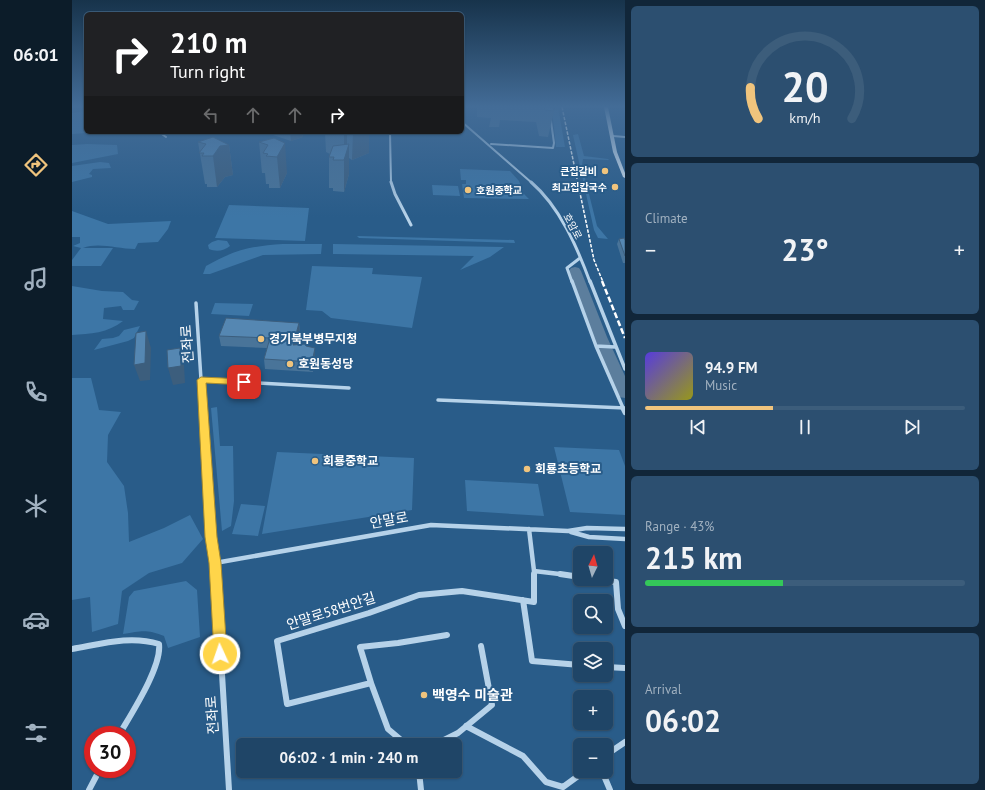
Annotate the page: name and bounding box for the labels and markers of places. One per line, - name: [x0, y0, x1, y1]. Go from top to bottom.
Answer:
- place label: 큰집갈비: [560, 165, 597, 178]
- marker: 큰집갈비: [600, 166, 610, 176]
- place label: 최고집칼국수: [552, 181, 607, 194]
- marker: 최고집칼국수: [610, 182, 620, 192]
- place label: 호원중학교: [476, 184, 522, 197]
- marker: 호원중학교: [463, 185, 473, 195]
- place label: 경기북부병무지청: [269, 331, 357, 346]
- marker: 경기북부병무지청: [256, 334, 266, 344]
- place label: 호원동성당: [298, 356, 353, 371]
- marker: 호원동성당: [285, 359, 295, 369]
- pin: [227, 365, 261, 399]
- place label: 회룡중학교: [323, 453, 378, 468]
- marker: 회룡중학교: [310, 456, 320, 466]
- place label: 회룡초등학교: [535, 461, 601, 476]
- marker: 회룡초등학교: [522, 464, 532, 474]
- place label: 백영수 미술관: [432, 686, 513, 704]
- marker: 백영수 미술관: [419, 690, 429, 700]

